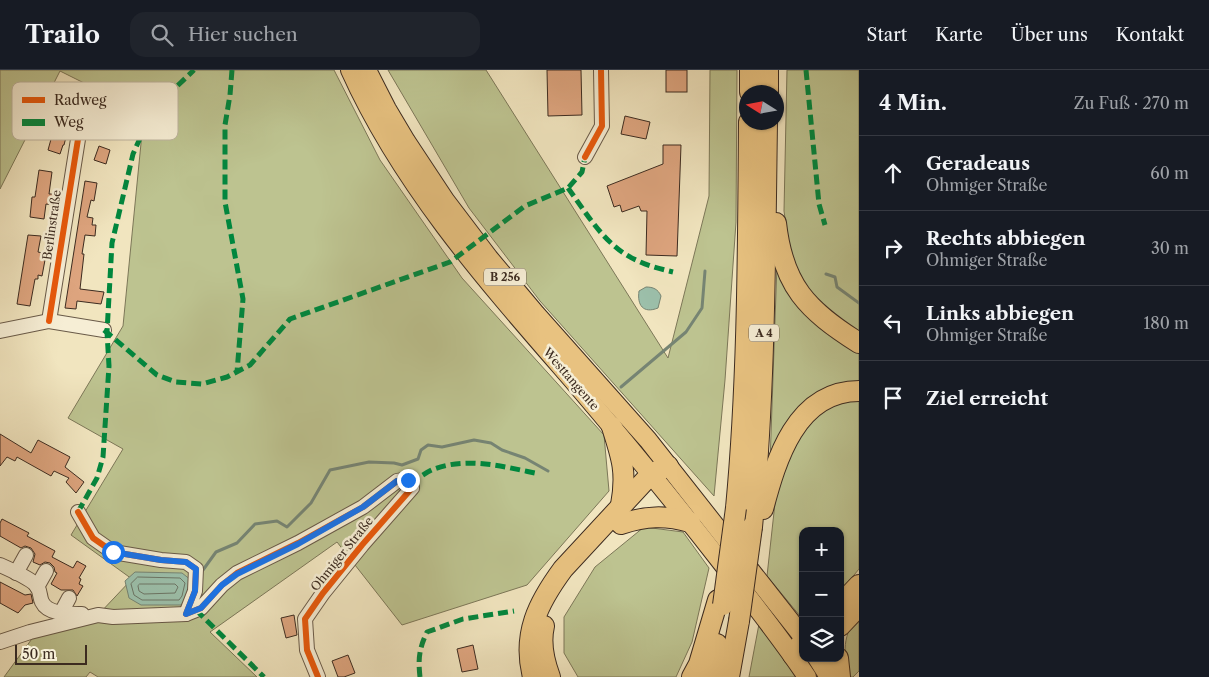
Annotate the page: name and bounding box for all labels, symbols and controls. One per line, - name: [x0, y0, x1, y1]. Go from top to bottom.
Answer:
- search box: [130, 12, 480, 57]
- text: Trailo: [25, 20, 100, 49]
- icon: search: [148, 21, 176, 49]
- text: Hier suchen: [188, 23, 298, 46]
- text: Start: [867, 24, 907, 46]
- text: Karte: [935, 24, 983, 46]
- text: Über uns: [1011, 24, 1088, 46]
- text: Kontakt: [1116, 24, 1184, 46]
- legend: [12, 82, 178, 140]
- north arrow: [739, 85, 784, 130]
- text: 4 Min.: [879, 90, 947, 115]
- text: Radweg: [54, 91, 107, 109]
- text: Zu Fuß · 270 m: [1074, 93, 1189, 113]
- text: Weg: [53, 113, 84, 131]
- text: Geradeaus: [926, 152, 1030, 175]
- icon: ahead: [879, 159, 907, 187]
- text: 60 m: [1150, 163, 1189, 183]
- text: Ohmiger Straße: [926, 175, 1047, 195]
- street label: Berlinstraße: [39, 189, 64, 261]
- text: Rechts abbiegen: [926, 227, 1086, 250]
- icon: right: [879, 234, 907, 262]
- text: 30 m: [1151, 238, 1189, 258]
- text: Ohmiger Straße: [926, 250, 1047, 270]
- road number: B 256: [484, 268, 526, 286]
- text: Links abbiegen: [926, 302, 1074, 325]
- icon: left: [879, 309, 907, 337]
- text: 180 m: [1143, 313, 1189, 333]
- road number: A 4: [749, 324, 779, 342]
- text: Ohmiger Straße: [926, 325, 1047, 345]
- street label: Westtangente: [540, 344, 603, 413]
- icon: arrive: [879, 384, 907, 412]
- text: Ziel erreicht: [926, 387, 1048, 410]
- route end: [397, 469, 420, 492]
- street label: Ohmiger Straße: [307, 513, 376, 594]
- map controls: [799, 527, 844, 662]
- button: +: [799, 527, 844, 572]
- route start: [102, 541, 125, 564]
- button: −: [799, 572, 844, 617]
- button: layers: [799, 617, 844, 662]
- scale bar: [15, 642, 88, 665]
- text: 50 m: [22, 645, 55, 663]

